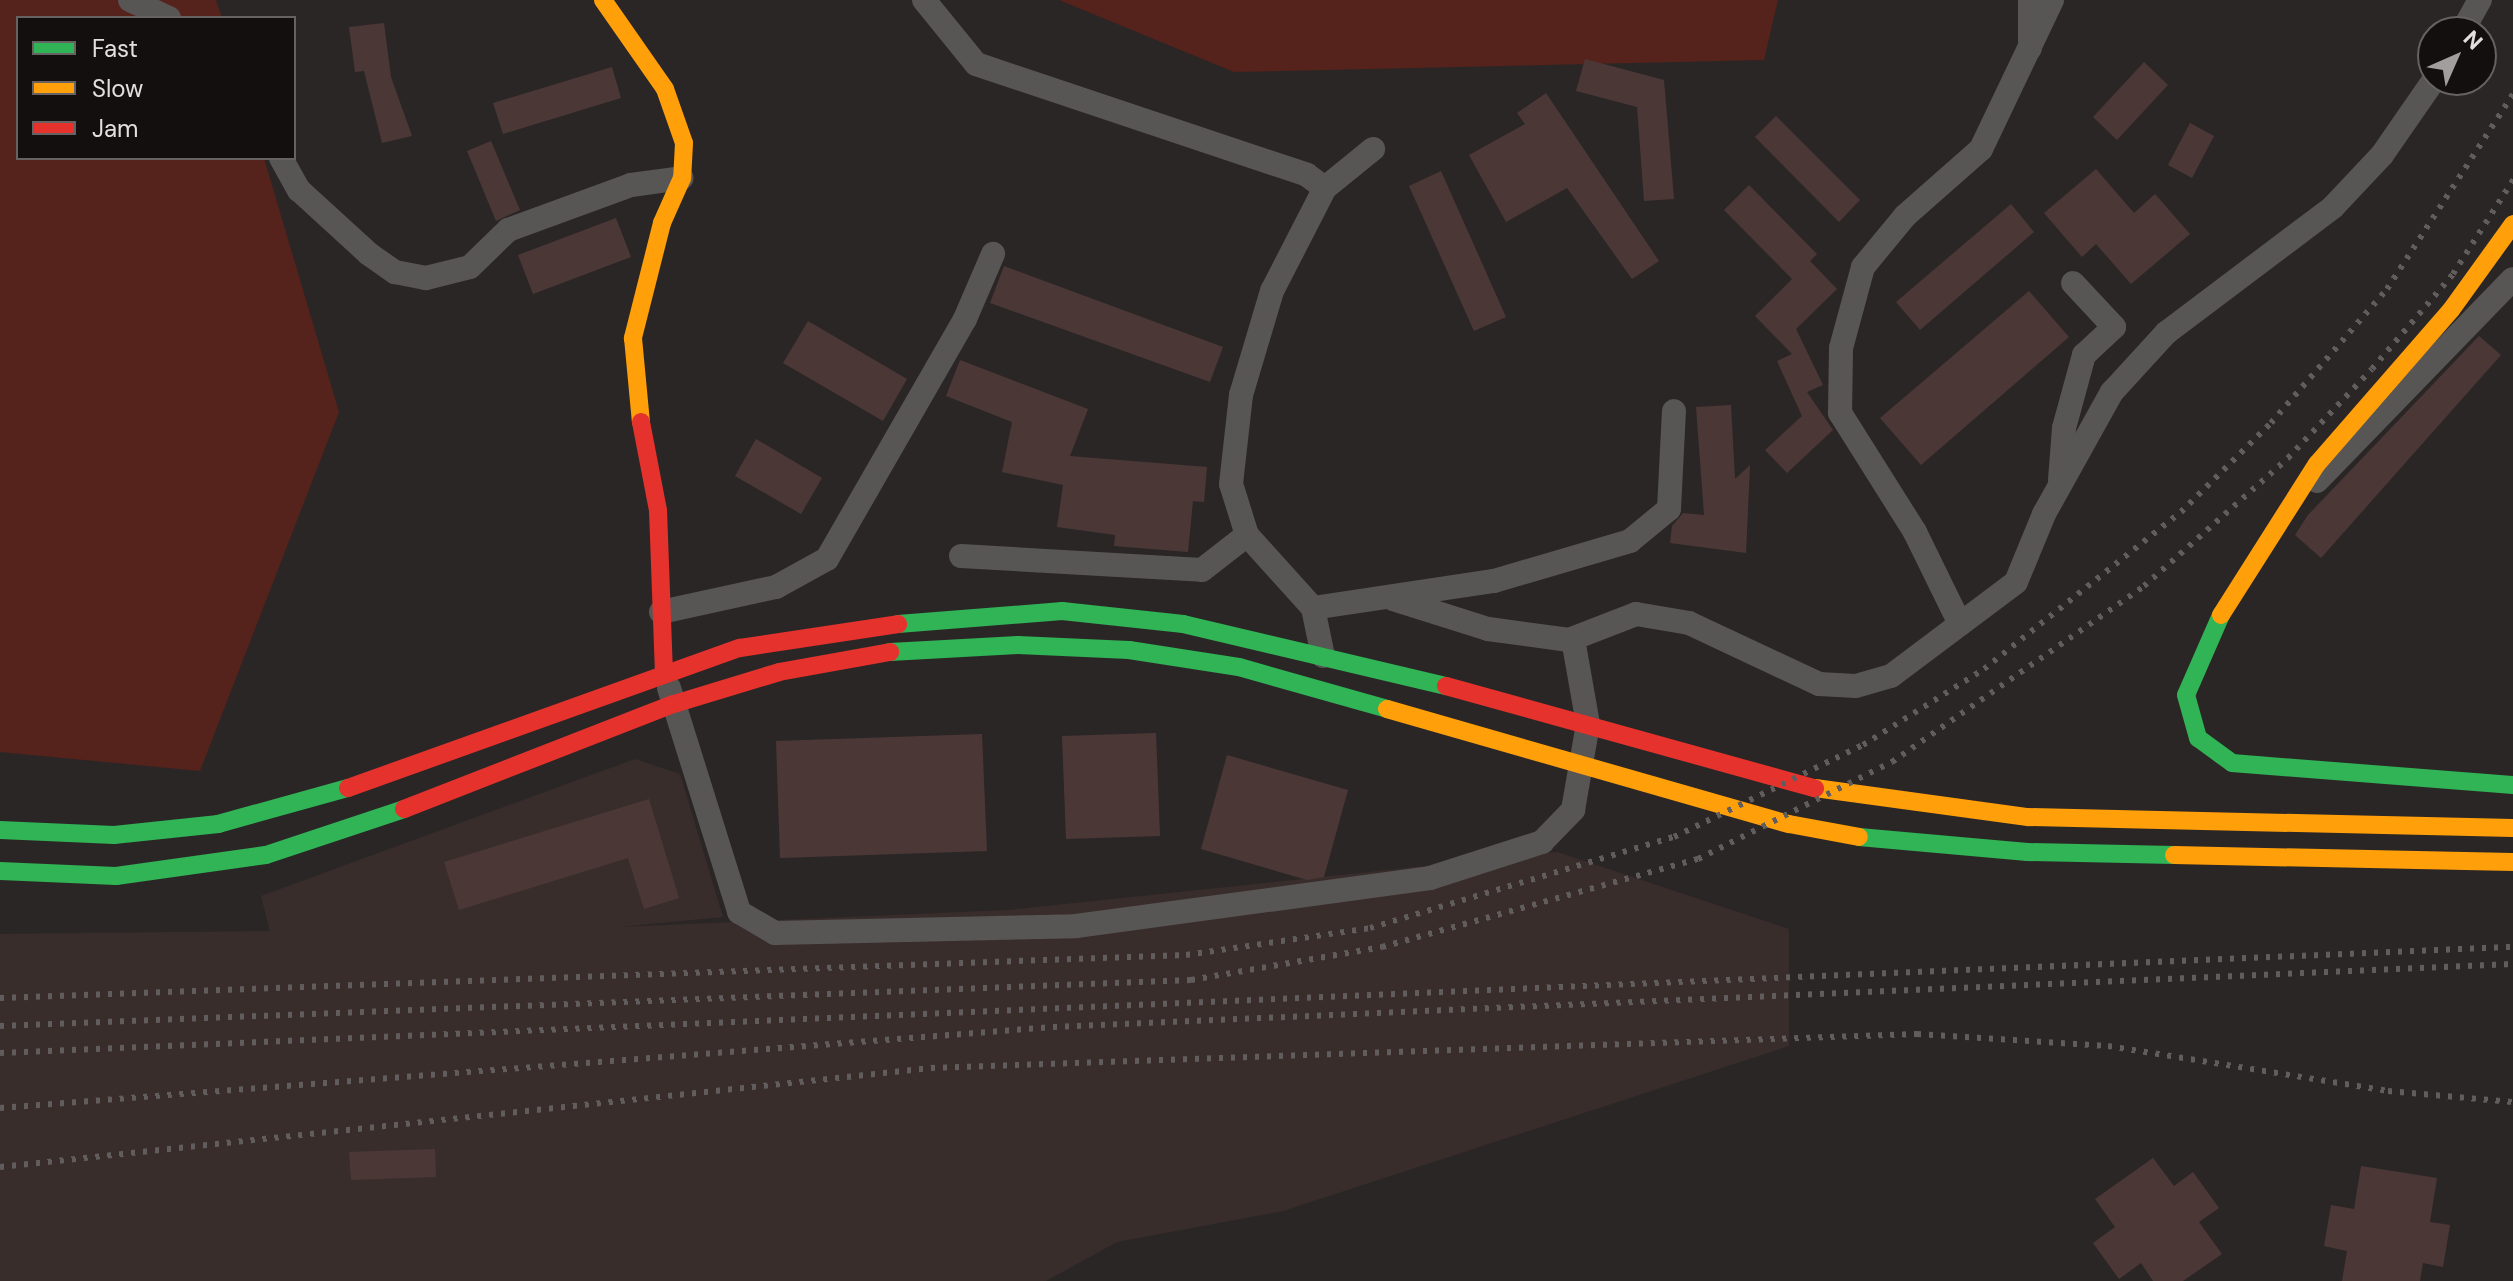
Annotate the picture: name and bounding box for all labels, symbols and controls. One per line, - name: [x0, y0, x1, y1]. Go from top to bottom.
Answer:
- legend: [16, 16, 296, 160]
- north arrow: [2417, 16, 2497, 96]
- text: N: [2457, 24, 2489, 56]
- text: Fast: [92, 33, 138, 64]
- text: Slow: [92, 73, 143, 104]
- text: Jam: [92, 113, 138, 144]

